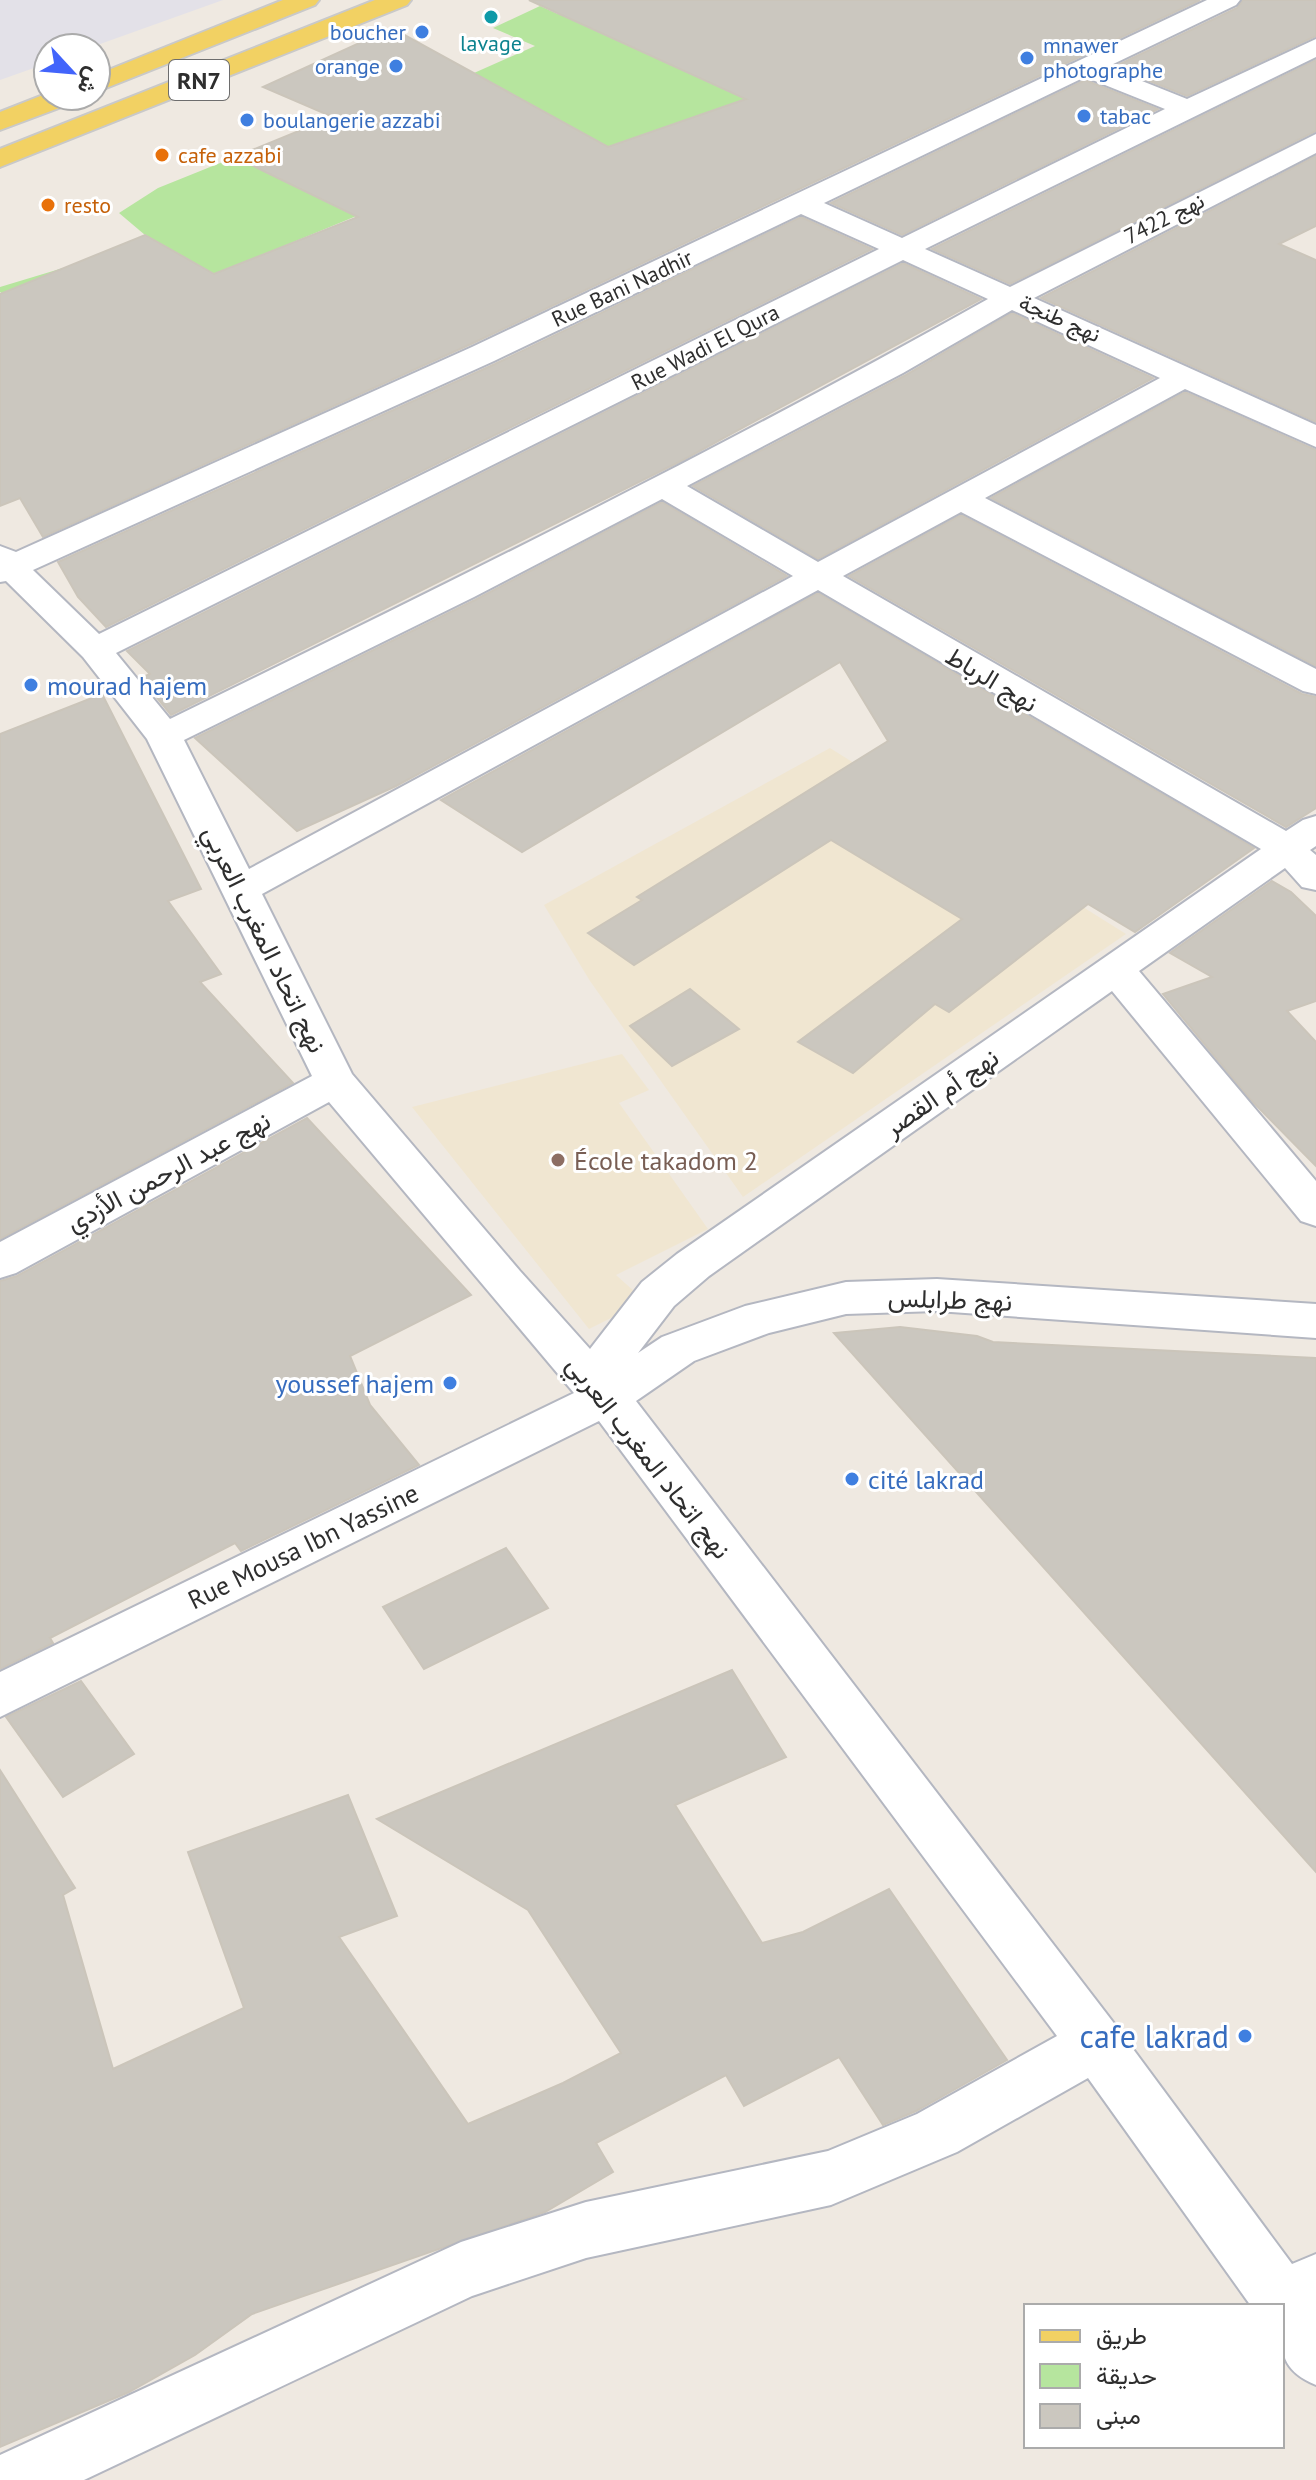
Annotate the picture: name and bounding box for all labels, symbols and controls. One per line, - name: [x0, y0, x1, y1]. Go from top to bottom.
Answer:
- marker: lavage: [482, 8, 500, 26]
- place label: boucher: [330, 18, 407, 46]
- marker: boucher: [413, 23, 431, 41]
- place label: lavage: [460, 29, 522, 57]
- place label: mnawer photographe: [1043, 31, 1163, 84]
- north arrow: [32, 32, 112, 112]
- marker: mnawer photographe: [1018, 49, 1036, 67]
- place label: orange: [315, 52, 380, 80]
- marker: orange: [387, 57, 405, 75]
- road number: RN7: [169, 60, 229, 100]
- text: ش: [72, 63, 108, 99]
- place label: tabac: [1100, 102, 1151, 130]
- place label: boulangerie azzabi: [263, 106, 441, 134]
- marker: tabac: [1075, 107, 1093, 125]
- marker: boulangerie azzabi: [238, 111, 256, 129]
- place label: cafe azzabi: [178, 141, 282, 169]
- marker: cafe azzabi: [153, 146, 171, 164]
- street label: نهج 7422: [1119, 186, 1209, 251]
- place label: resto: [64, 191, 111, 219]
- marker: resto: [39, 196, 57, 214]
- street label: Rue Bani Nadhir: [547, 243, 697, 333]
- street label: نهج طنجة: [1014, 288, 1105, 349]
- street label: Rue Wadi El Qura: [626, 298, 784, 396]
- street label: نهج الرباط: [939, 639, 1044, 721]
- place label: mourad hajem: [47, 669, 207, 702]
- marker: mourad hajem: [22, 676, 40, 694]
- street label: نهج اتحاد المغرب العربي: [191, 820, 334, 1060]
- street label: نهج أم القصر: [876, 1040, 1006, 1146]
- street label: نهج عبد الرحمن الأزدي: [60, 1103, 278, 1243]
- place label: École takadom 2: [574, 1144, 758, 1177]
- marker: École takadom 2: [549, 1151, 567, 1169]
- street label: نهج طرابلس: [887, 1280, 1013, 1320]
- street label: نهج اتحاد المغرب العربي: [555, 1349, 739, 1568]
- place label: youssef hajem: [276, 1367, 434, 1400]
- marker: youssef hajem: [441, 1374, 459, 1392]
- place label: cité lakrad: [868, 1463, 984, 1496]
- marker: cité lakrad: [843, 1470, 861, 1488]
- street label: Rue Mousa Ibn Yassine: [182, 1476, 424, 1616]
- place label: cafe lakrad: [1080, 2015, 1229, 2057]
- marker: cafe lakrad: [1236, 2027, 1254, 2045]
- legend: [1024, 2304, 1284, 2448]
- text: طريق: [1096, 2320, 1147, 2351]
- text: حديقة: [1096, 2360, 1157, 2391]
- text: مبنى: [1096, 2400, 1141, 2431]

